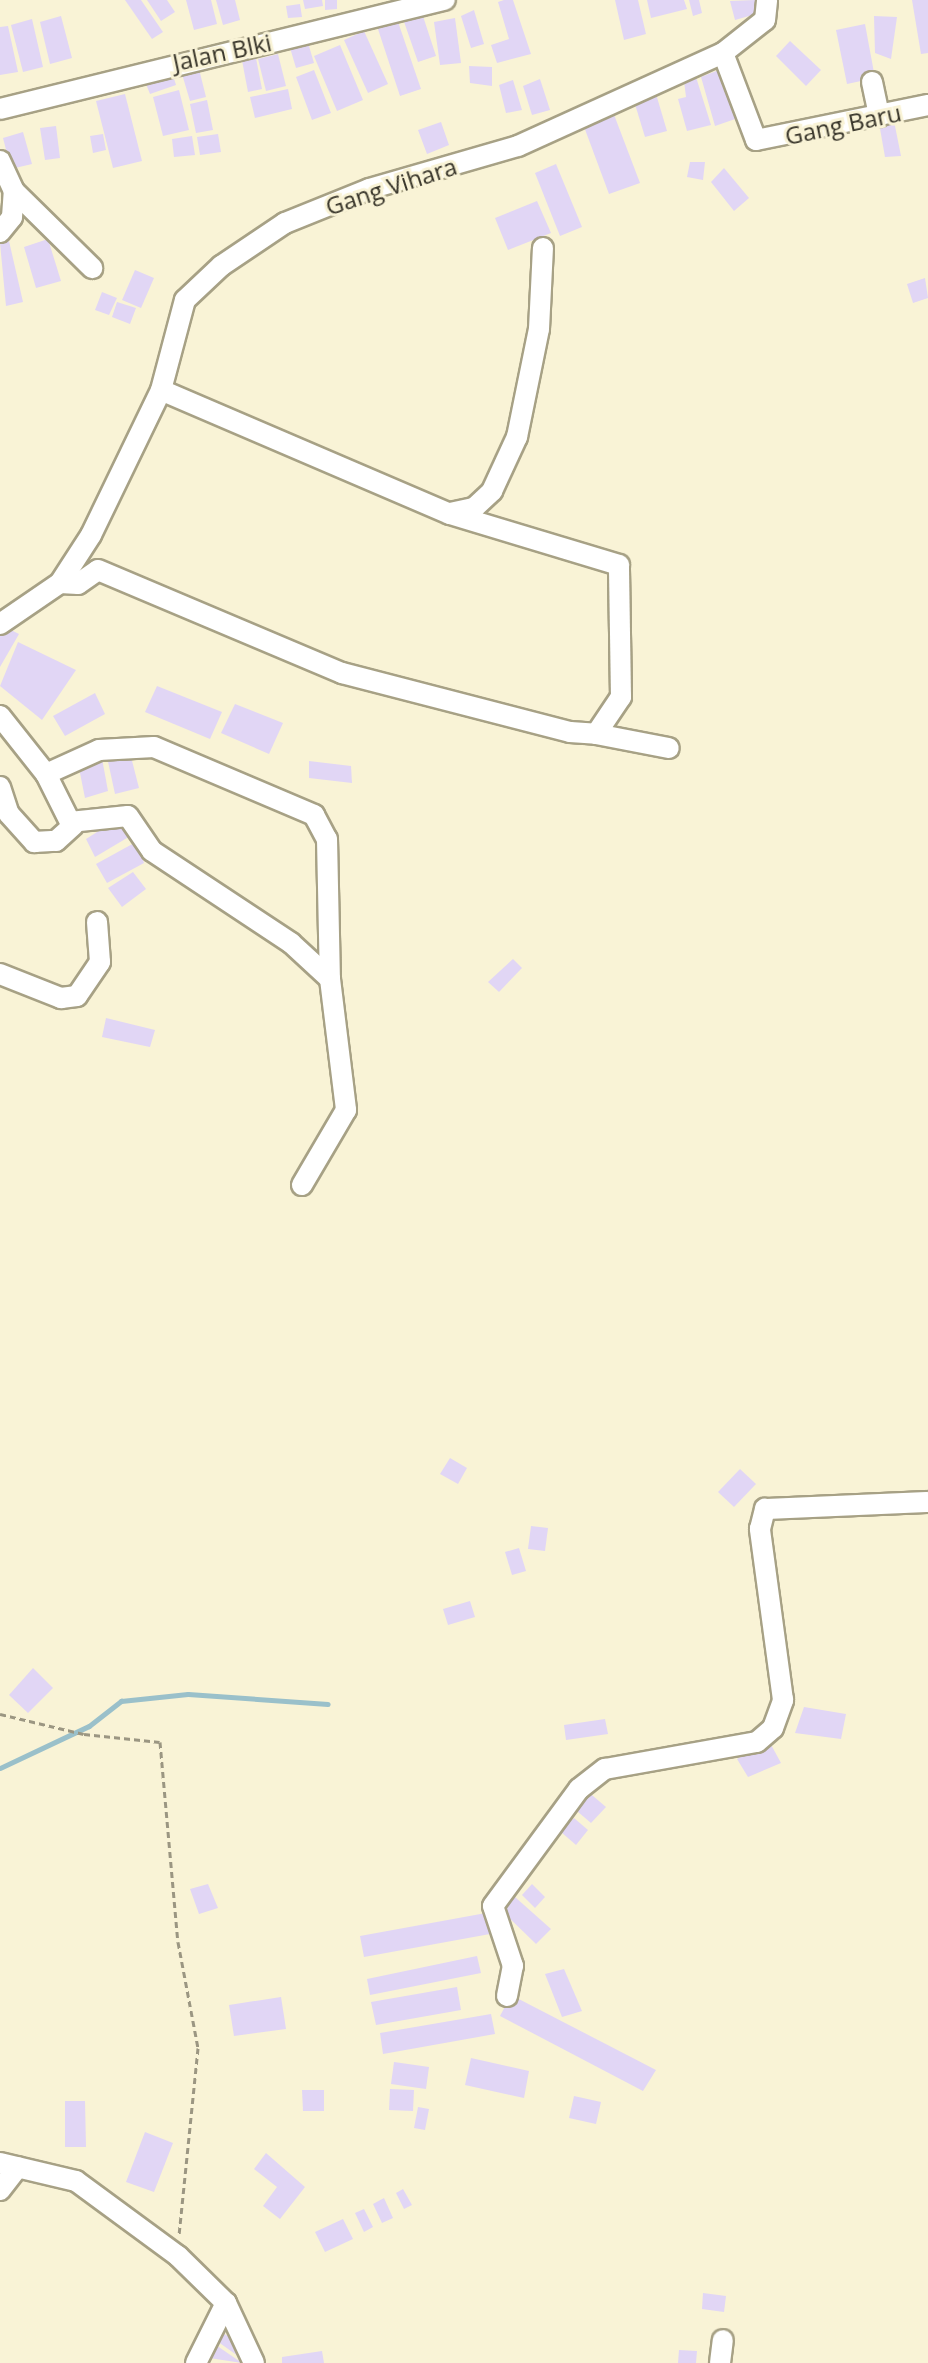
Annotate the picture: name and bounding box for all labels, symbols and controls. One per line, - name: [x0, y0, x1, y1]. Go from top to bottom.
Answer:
- street label: Jalan Blki: [170, 27, 274, 77]
- street label: Gang Baru: [782, 98, 904, 150]
- street label: Gang Vihara: [322, 151, 460, 221]

